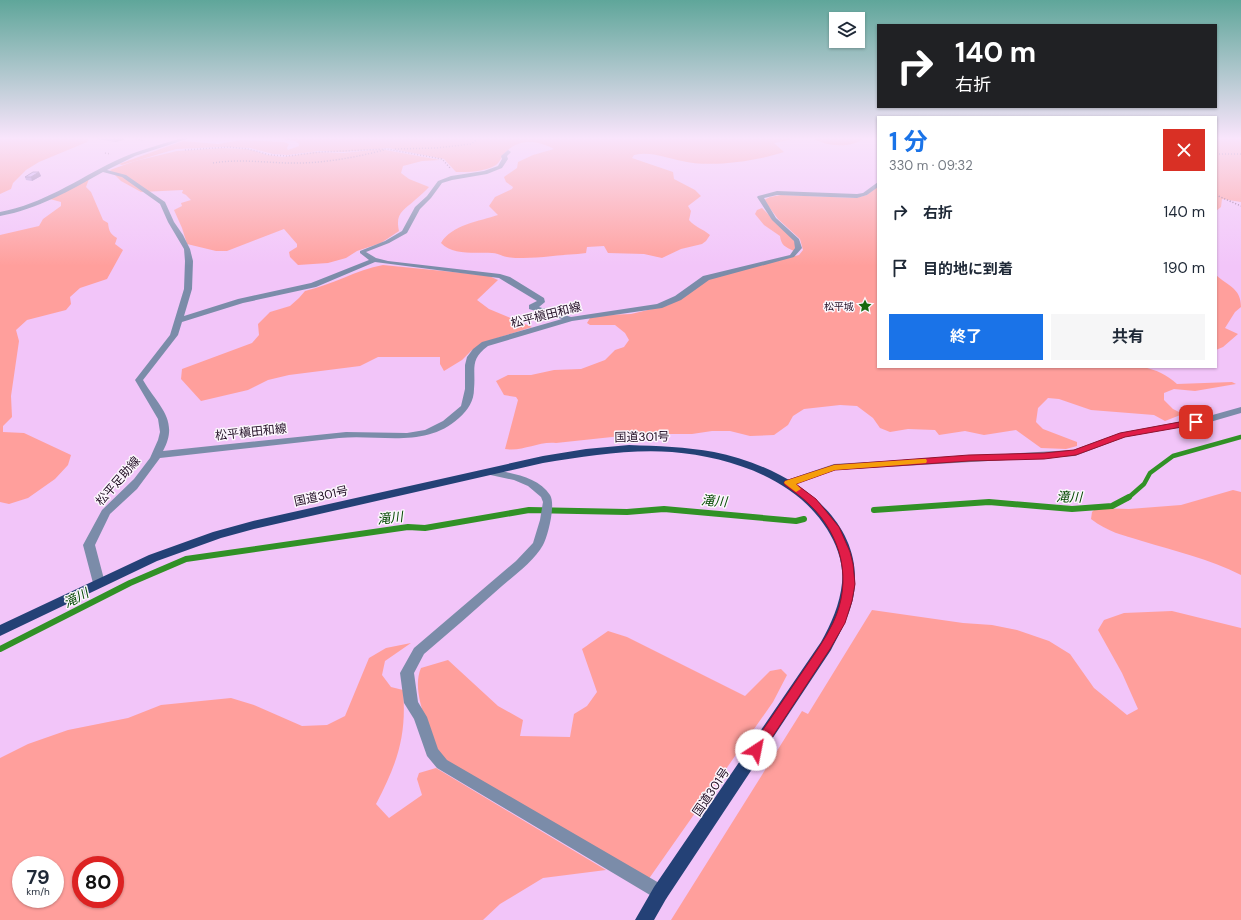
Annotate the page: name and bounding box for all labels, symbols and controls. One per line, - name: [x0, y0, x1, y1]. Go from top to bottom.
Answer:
- map controls: [829, 12, 865, 48]
- button: layers: [829, 12, 865, 48]
- text: 140 m: [955, 34, 1036, 71]
- icon: right: [889, 40, 941, 92]
- text: 右折: [955, 73, 991, 97]
- text: 1 分: [889, 126, 927, 157]
- button: close: [1163, 129, 1205, 171]
- text: 330 m · 09:32: [889, 157, 973, 174]
- icon: right: [889, 201, 911, 223]
- text: 140 m: [1164, 202, 1205, 222]
- text: 右折: [923, 203, 953, 223]
- icon: arrive: [889, 257, 911, 279]
- text: 190 m: [1163, 258, 1205, 278]
- text: 目的地に到着: [923, 259, 1013, 279]
- place icon: 松平城: [857, 298, 873, 314]
- street label: 松平槇田和線: [509, 299, 583, 331]
- place label: 松平城: [824, 300, 854, 313]
- button: 終了: [889, 314, 1043, 360]
- button: 共有: [1051, 314, 1205, 360]
- pin: [1179, 405, 1213, 439]
- icon: arrive: [1185, 411, 1207, 433]
- street label: 松平槇田和線: [214, 420, 288, 444]
- street label: 国道301号: [614, 429, 670, 445]
- street label: 松平足助線: [92, 453, 144, 509]
- street label: 国道301号: [292, 482, 350, 510]
- water label: 滝川: [1056, 488, 1084, 506]
- water label: 滝川: [700, 492, 730, 511]
- water label: 滝川: [376, 508, 406, 528]
- water label: 滝川: [61, 584, 93, 611]
- position arrow: [735, 729, 777, 771]
- street label: 国道301号: [689, 765, 733, 819]
- speed limit sign: 80: [72, 856, 124, 908]
- text: 79: [26, 864, 50, 890]
- text: km/h: [26, 885, 50, 898]

